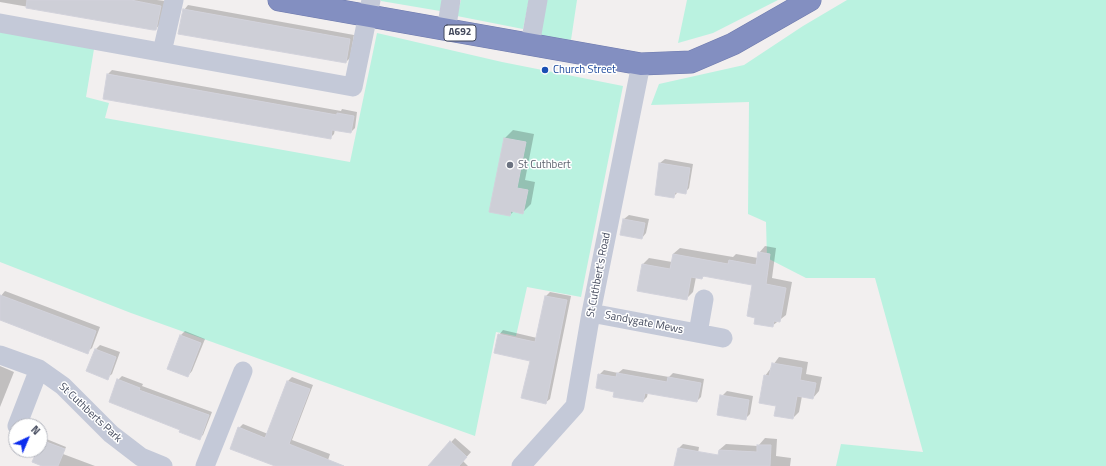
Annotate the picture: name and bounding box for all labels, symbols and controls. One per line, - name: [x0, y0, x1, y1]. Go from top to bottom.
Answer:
- road number: A692: [444, 25, 476, 41]
- place label: Church Street: [553, 63, 616, 77]
- marker: Church Street: [540, 65, 550, 75]
- place label: St Cuthbert: [518, 158, 571, 172]
- marker: St Cuthbert: [505, 160, 515, 170]
- street label: St Cuthbert's Road: [584, 231, 614, 319]
- street label: Sandygate Mews: [604, 309, 684, 337]
- street label: St Cuthberts Park: [56, 380, 124, 446]
- north arrow: [8, 418, 48, 458]
- text: N: [27, 422, 44, 438]

